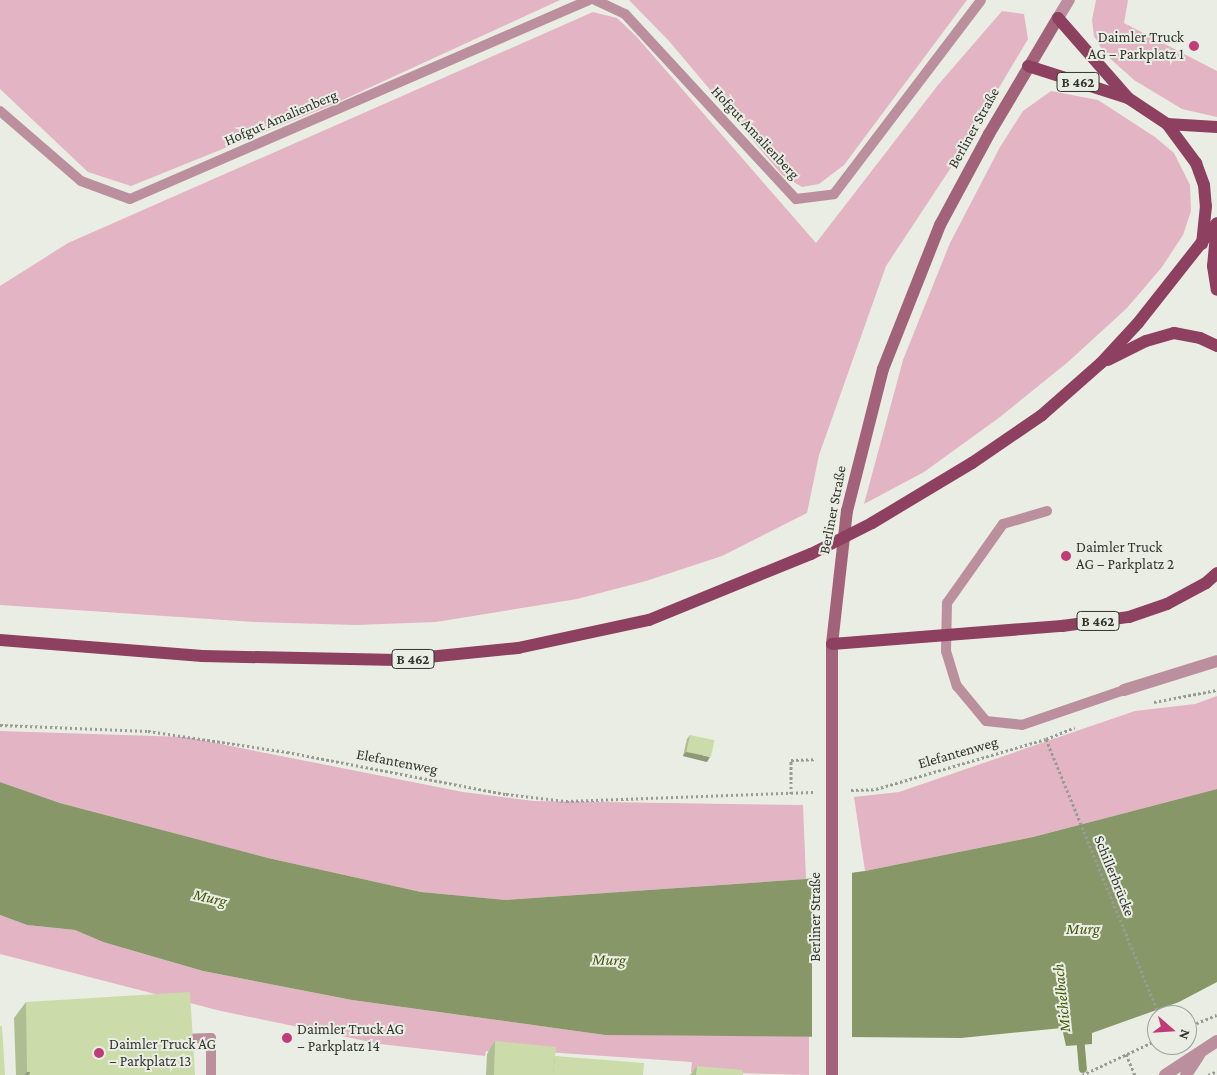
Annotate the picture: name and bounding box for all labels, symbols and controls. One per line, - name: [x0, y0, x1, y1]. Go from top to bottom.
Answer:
- place label: Daimler Truck AG − Parkplatz 1: [1088, 28, 1184, 63]
- marker: Daimler Truck AG − Parkplatz 1: [1188, 40, 1200, 52]
- road number: B 462: [1056, 70, 1100, 94]
- street label: Hofgut Amalienberg: [707, 83, 803, 183]
- street label: Berliner Straße: [944, 84, 1004, 172]
- street label: Hofgut Amalienberg: [222, 86, 340, 150]
- street label: Berliner Straße: [816, 464, 850, 556]
- place label: Daimler Truck AG − Parkplatz 2: [1076, 538, 1174, 573]
- marker: Daimler Truck AG − Parkplatz 2: [1060, 550, 1072, 562]
- road number: B 462: [1076, 610, 1120, 632]
- road number: B 462: [390, 648, 436, 671]
- street label: Elefantenweg: [916, 733, 1000, 773]
- street label: Elefantenweg: [355, 745, 439, 779]
- street label: Schillerbrücke: [1090, 833, 1138, 919]
- street label: Berliner Straße: [807, 872, 825, 962]
- water label: Murg: [191, 885, 229, 911]
- water label: Murg: [1066, 919, 1100, 939]
- water label: Murg: [592, 950, 626, 970]
- water label: Michelbach: [1049, 963, 1075, 1033]
- north arrow: [1147, 1005, 1197, 1055]
- place label: Daimler Truck AG − Parkplatz 14: [297, 1020, 404, 1055]
- text: N: [1176, 1027, 1194, 1042]
- marker: Daimler Truck AG − Parkplatz 14: [281, 1032, 293, 1044]
- place label: Daimler Truck AG − Parkplatz 13: [109, 1035, 216, 1070]
- marker: Daimler Truck AG − Parkplatz 13: [93, 1047, 105, 1059]

